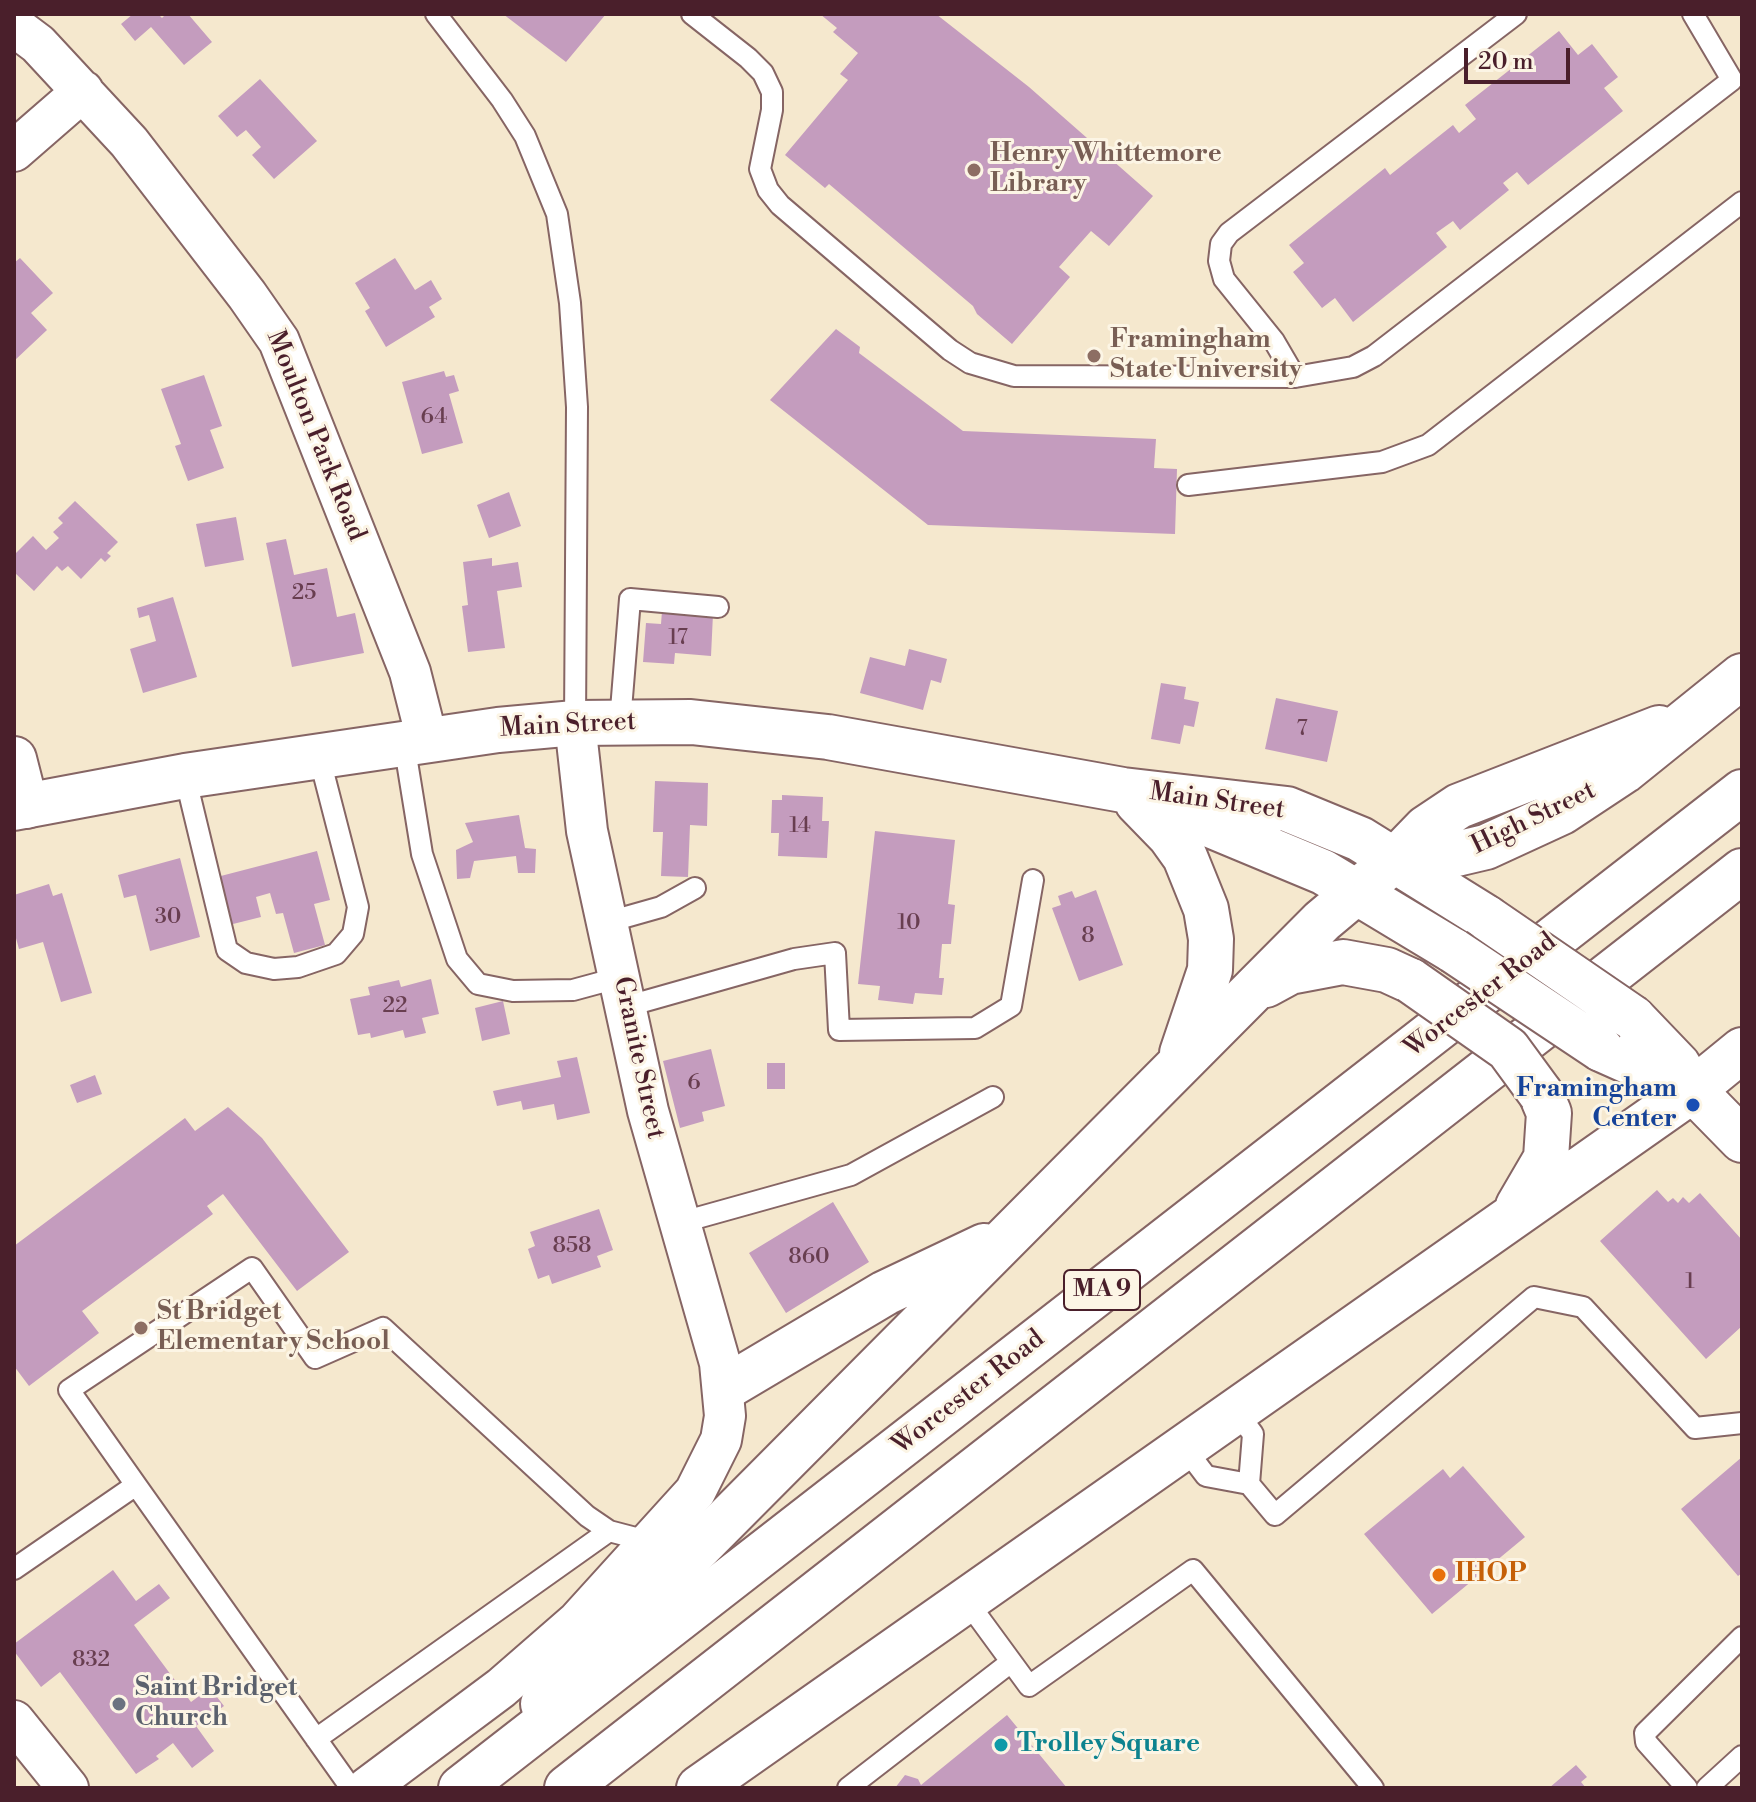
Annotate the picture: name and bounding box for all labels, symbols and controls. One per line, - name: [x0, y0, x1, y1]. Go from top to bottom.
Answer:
- scale bar: [1468, 32, 1574, 82]
- text: 20 m: [1478, 47, 1534, 77]
- place label: Henry Whittemore Library: [990, 139, 1222, 200]
- marker: Henry Whittemore Library: [965, 161, 983, 179]
- place label: Framingham State University: [1110, 325, 1302, 386]
- street label: Moulton Park Road: [259, 326, 371, 546]
- marker: Framingham State University: [1085, 347, 1103, 365]
- house number: 64: [421, 405, 447, 431]
- house number: 25: [292, 581, 316, 607]
- house number: 17: [668, 626, 688, 652]
- street label: Main Street: [499, 707, 637, 745]
- house number: 7: [1296, 717, 1308, 743]
- street label: High Street: [1467, 776, 1601, 862]
- street label: Main Street: [1147, 777, 1287, 827]
- house number: 14: [789, 814, 811, 840]
- house number: 30: [155, 905, 181, 931]
- house number: 10: [897, 911, 921, 937]
- house number: 8: [1081, 924, 1095, 950]
- street label: Worcester Road: [1399, 927, 1563, 1065]
- street label: Granite Street: [606, 974, 670, 1142]
- house number: 22: [382, 994, 408, 1020]
- house number: 6: [687, 1071, 701, 1097]
- place label: Framingham Center: [1516, 1074, 1677, 1136]
- marker: Framingham Center: [1684, 1096, 1702, 1114]
- house number: 858: [552, 1234, 592, 1260]
- house number: 860: [788, 1245, 830, 1271]
- road number: MA 9: [1064, 1270, 1140, 1310]
- house number: 1: [1685, 1270, 1695, 1296]
- place label: St Bridget Elementary School: [157, 1297, 390, 1358]
- marker: St Bridget Elementary School: [132, 1319, 150, 1337]
- street label: Worcester Road: [887, 1324, 1051, 1462]
- place label: IHOP: [1455, 1559, 1526, 1591]
- marker: IHOP: [1430, 1566, 1448, 1584]
- house number: 832: [72, 1648, 110, 1674]
- place label: Saint Bridget Church: [135, 1673, 297, 1734]
- marker: Saint Bridget Church: [110, 1695, 128, 1713]
- place label: Trolley Square: [1017, 1729, 1200, 1761]
- marker: Trolley Square: [992, 1736, 1010, 1754]

